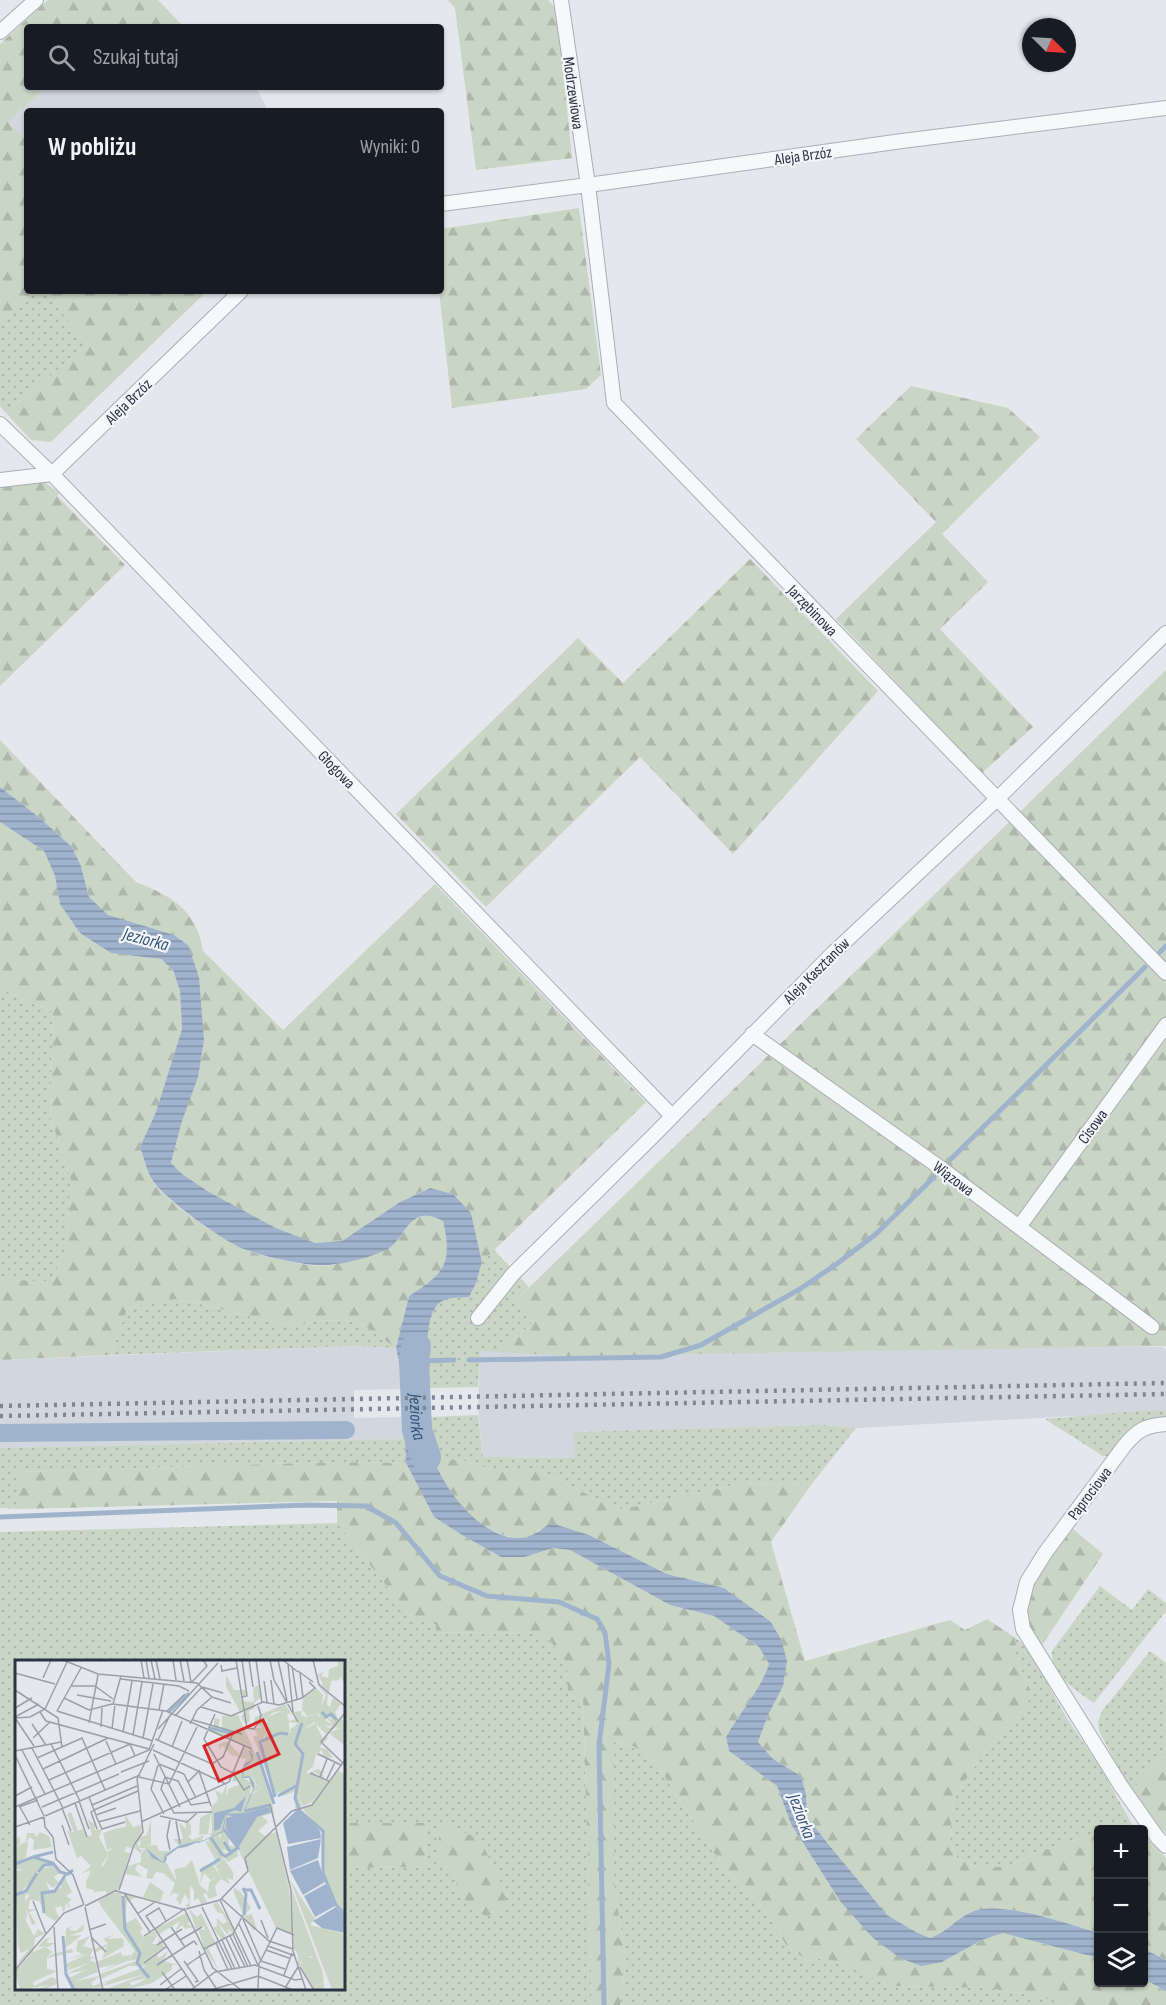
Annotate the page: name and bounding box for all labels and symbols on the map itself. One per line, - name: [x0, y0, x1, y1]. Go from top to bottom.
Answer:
- north arrow: [1022, 18, 1076, 72]
- street label: Modrzewiowa: [558, 56, 587, 131]
- street label: Aleja Brzóz: [772, 143, 833, 170]
- street label: Aleja Brzóz: [101, 375, 157, 430]
- street label: Jarzębinowa: [782, 581, 841, 641]
- street label: Głogowa: [313, 747, 359, 793]
- water label: Jeziorka: [120, 923, 172, 956]
- street label: Aleja Kasztanów: [779, 934, 854, 1009]
- street label: Cisowa: [1074, 1106, 1112, 1148]
- street label: Wiązowa: [929, 1158, 977, 1201]
- water label: Jeziorka: [404, 1392, 430, 1444]
- street label: Paprociowa: [1064, 1464, 1116, 1524]
- inset map: [15, 1660, 345, 1990]
- water label: Jeziorka: [783, 1790, 820, 1842]

